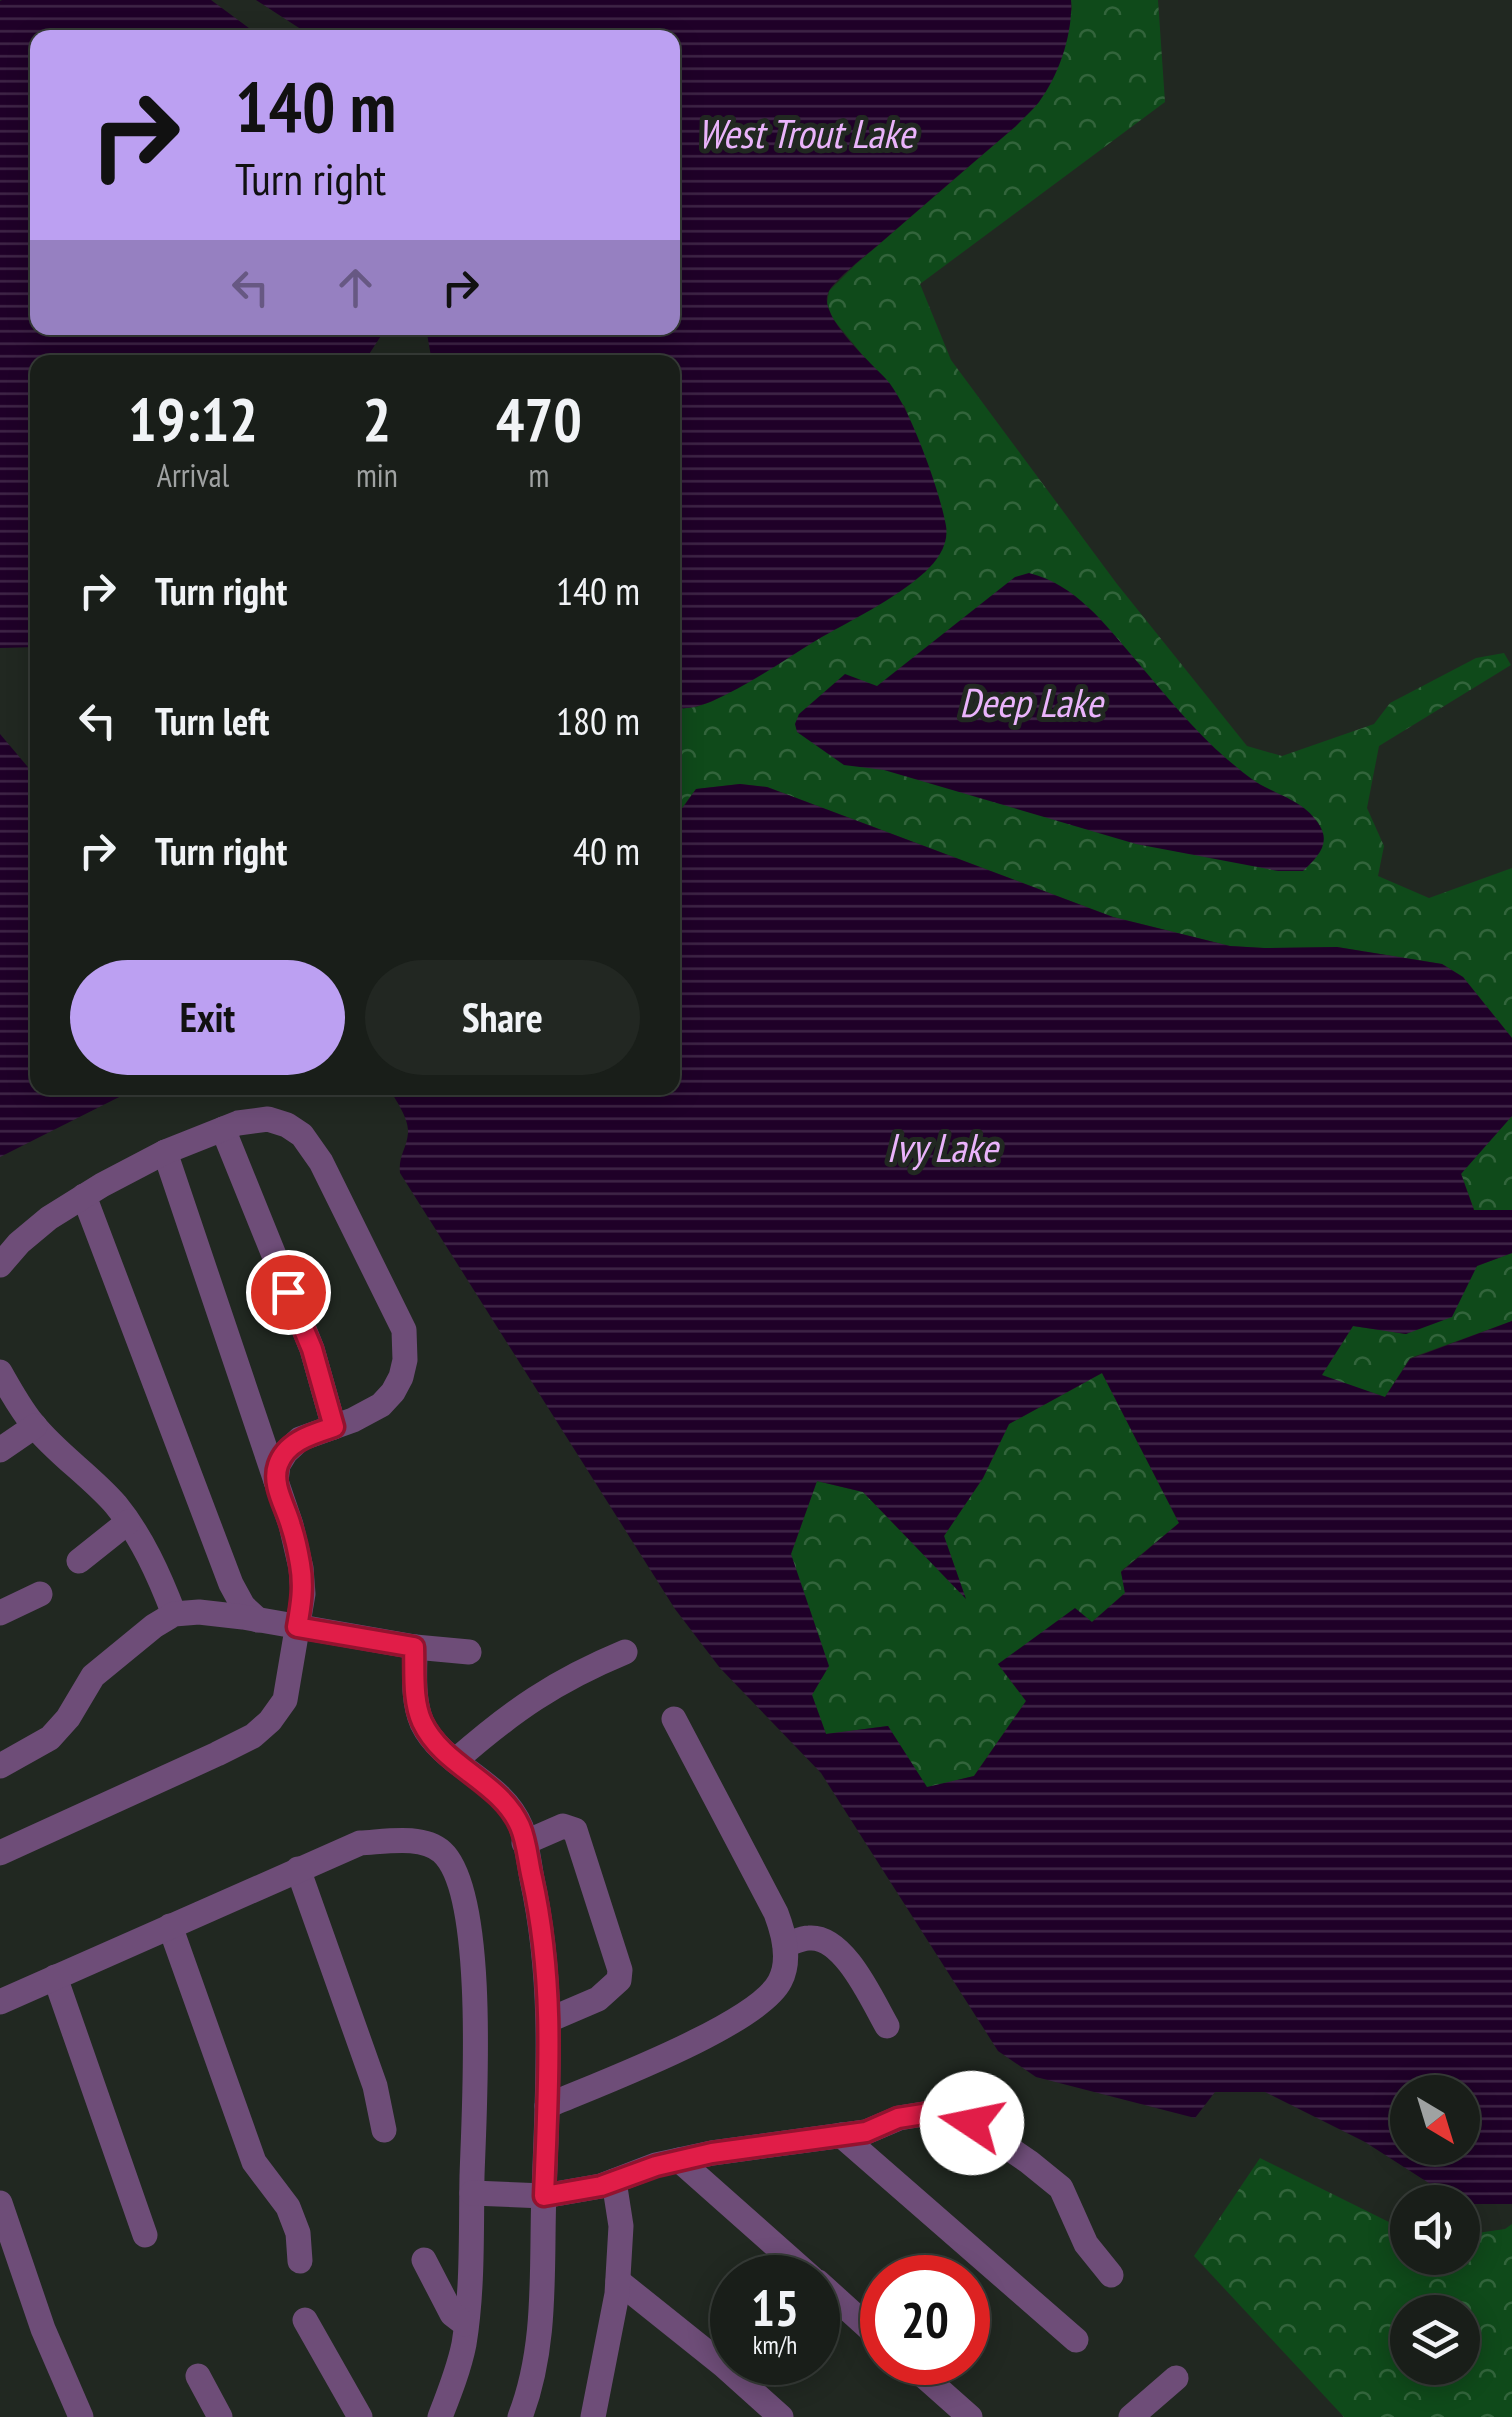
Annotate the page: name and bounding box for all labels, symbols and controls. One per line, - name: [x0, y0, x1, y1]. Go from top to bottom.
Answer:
- text: 140 m: [235, 61, 396, 151]
- icon: right: [70, 70, 200, 200]
- water label: West Trout Lake: [697, 107, 917, 159]
- text: Turn right: [235, 149, 386, 207]
- icon: left: [223, 260, 278, 315]
- icon: ahead: [328, 260, 383, 315]
- icon: right: [433, 260, 488, 315]
- text: 19:12: [128, 380, 258, 458]
- text: 2: [363, 380, 391, 458]
- text: 470: [496, 380, 582, 458]
- text: Arrival: [157, 454, 229, 496]
- text: min: [356, 454, 398, 496]
- text: m: [528, 454, 549, 496]
- icon: right: [70, 563, 125, 618]
- text: Turn right: [155, 566, 287, 615]
- text: 140 m: [556, 566, 640, 615]
- water label: Deep Lake: [959, 676, 1105, 728]
- icon: left: [70, 693, 125, 748]
- text: Turn left: [155, 696, 269, 745]
- text: 180 m: [556, 696, 640, 745]
- icon: right: [70, 823, 125, 878]
- text: Turn right: [155, 826, 287, 875]
- text: 40 m: [573, 826, 640, 875]
- button: Exit: [70, 960, 345, 1075]
- button: Share: [365, 960, 640, 1075]
- water label: Ivy Lake: [886, 1121, 1000, 1173]
- pin: [246, 1250, 331, 1335]
- icon: arrive: [261, 1265, 316, 1320]
- position arrow: [920, 2071, 1024, 2175]
- north arrow: [1390, 2075, 1480, 2165]
- map controls: [1390, 2075, 1480, 2385]
- button: sound: [1390, 2185, 1480, 2275]
- speed limit sign: 20: [860, 2255, 990, 2385]
- text: 15: [751, 2275, 799, 2340]
- button: layers: [1390, 2295, 1480, 2385]
- text: km/h: [753, 2329, 797, 2361]

